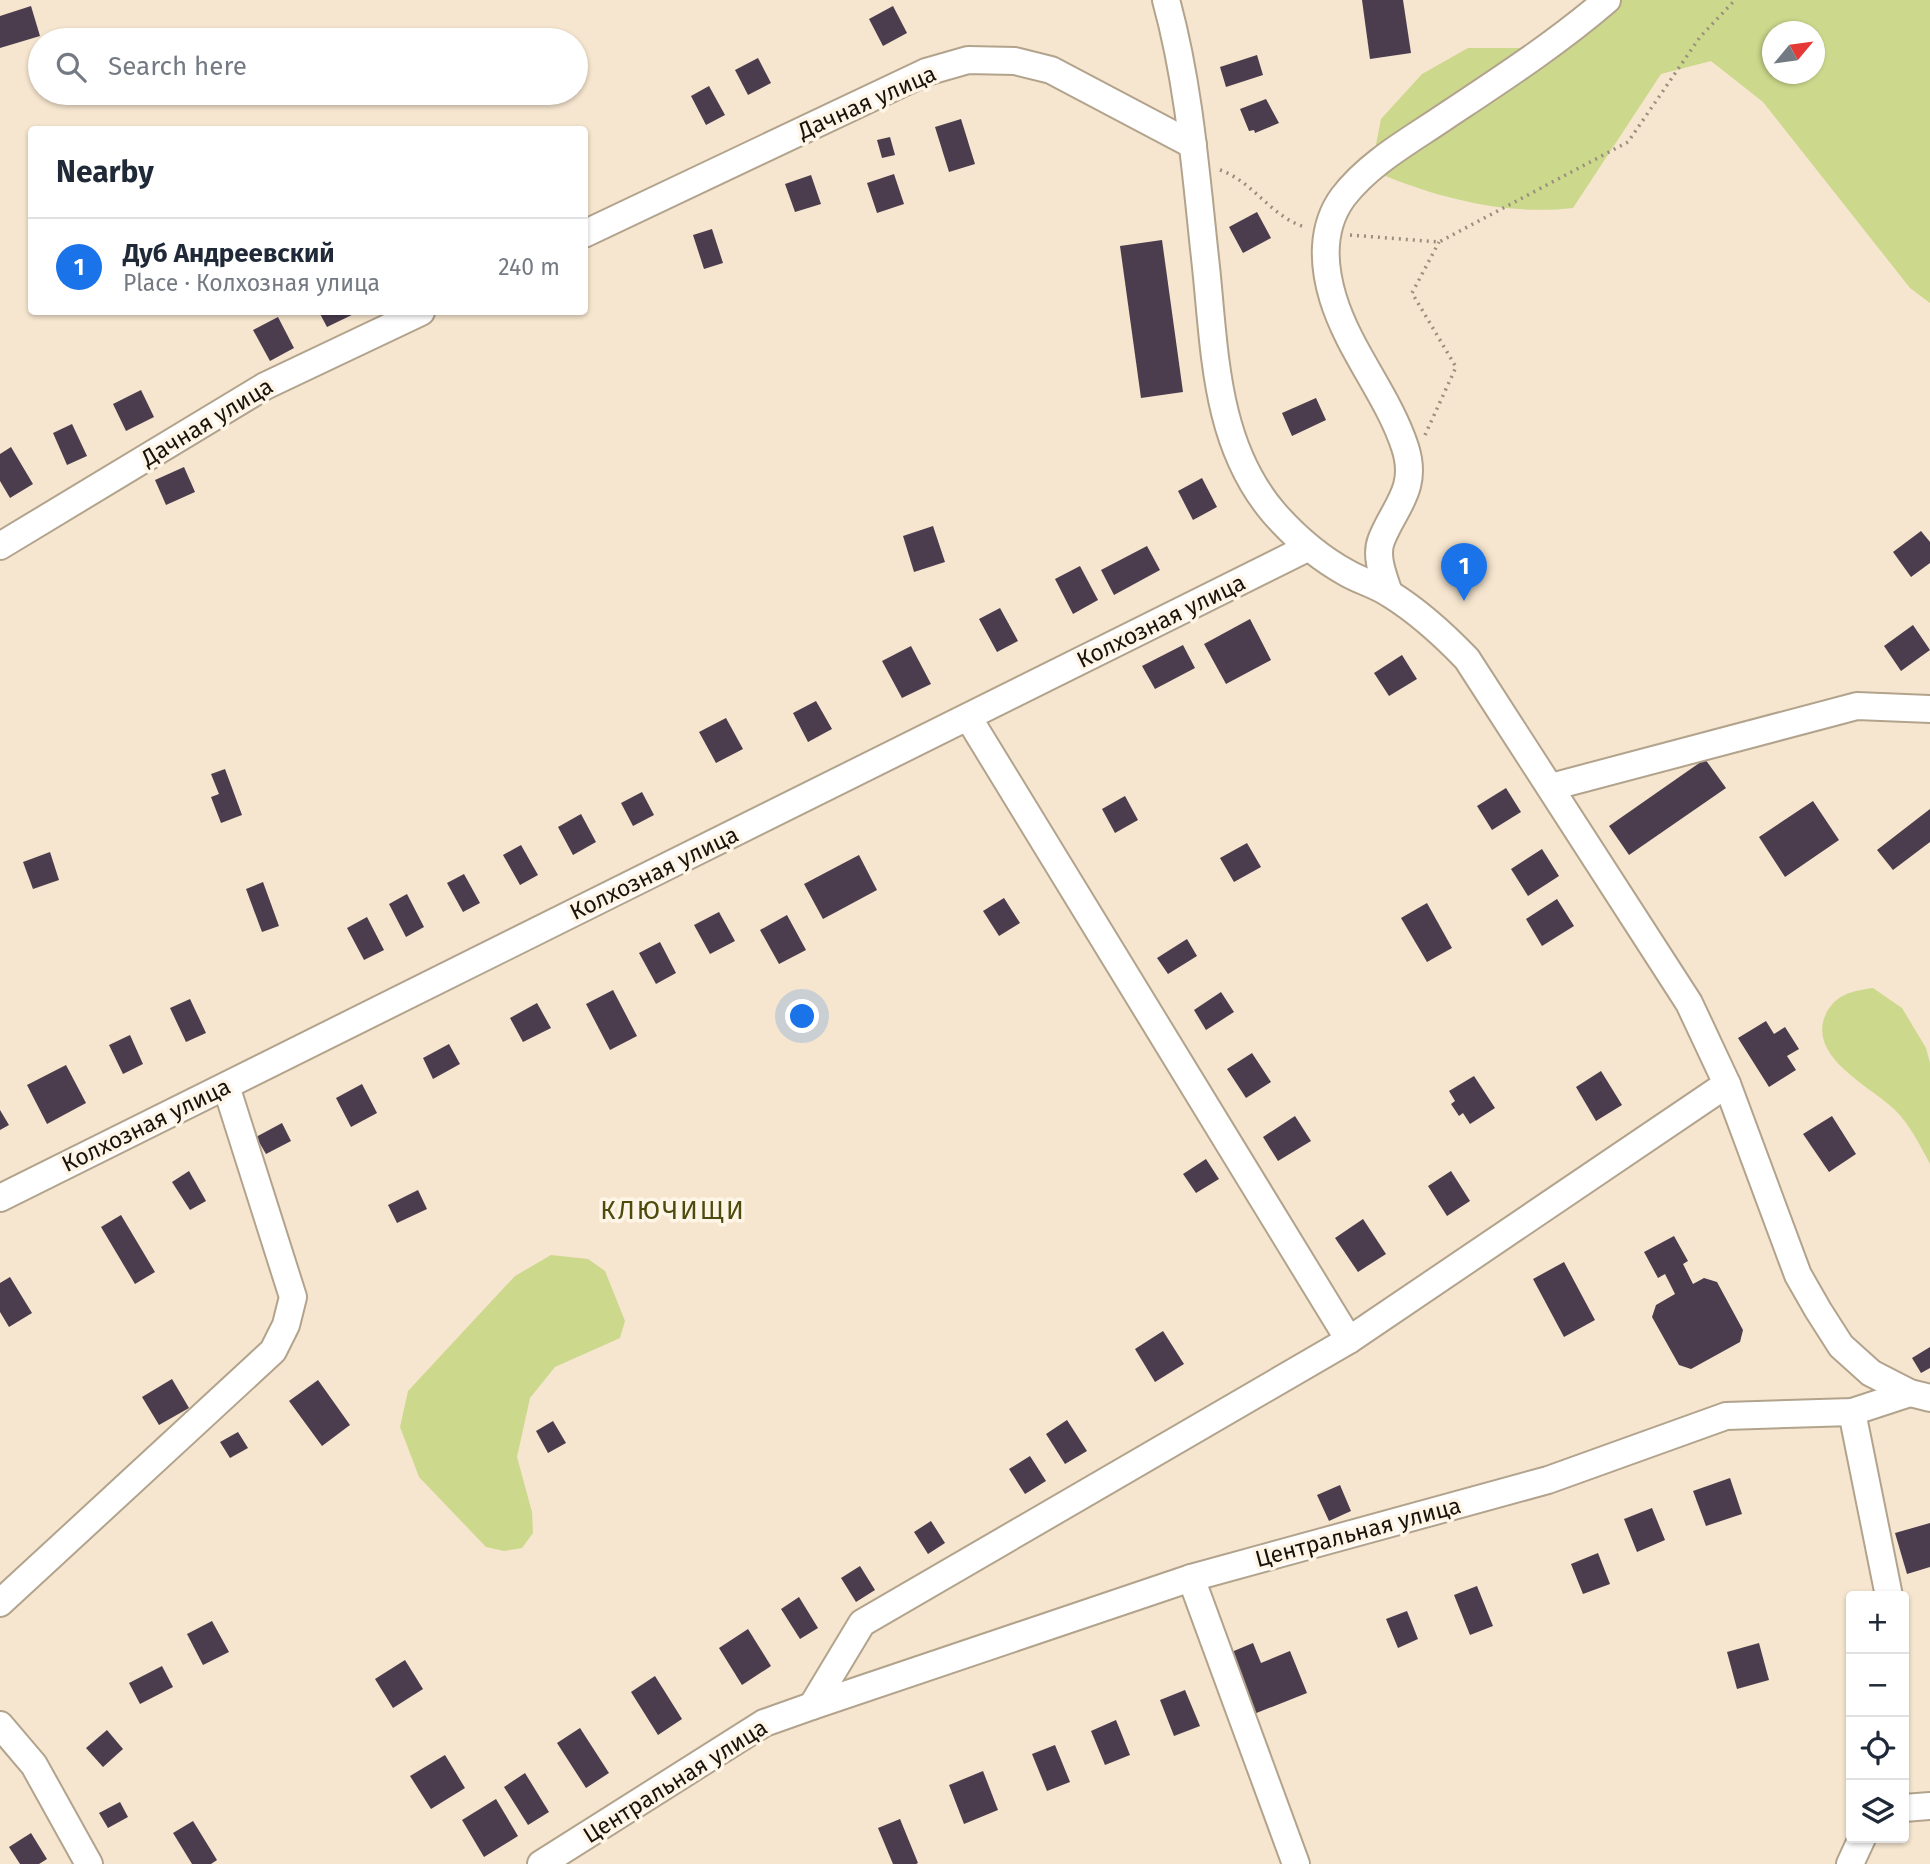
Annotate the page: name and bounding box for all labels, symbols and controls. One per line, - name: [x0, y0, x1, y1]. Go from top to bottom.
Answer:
- north arrow: [1762, 21, 1825, 84]
- search box: [28, 28, 588, 105]
- icon: search: [52, 48, 90, 86]
- text: Search here: [108, 51, 247, 82]
- street label: Дачная улица: [793, 59, 940, 145]
- text: Nearby: [56, 154, 154, 190]
- text: Дуб Андреевский: [123, 238, 335, 269]
- text: 1: [74, 253, 84, 281]
- text: 240 m: [498, 253, 560, 281]
- text: Place · Колхозная улица: [123, 269, 380, 297]
- street label: Дачная улица: [135, 372, 278, 473]
- pin: 1: [1441, 543, 1487, 601]
- street label: Колхозная улица: [1072, 568, 1250, 674]
- street label: Колхозная улица: [565, 820, 743, 926]
- your location: [785, 999, 819, 1033]
- street label: Колхозная улица: [57, 1072, 235, 1178]
- district label: КЛЮЧИЩИ: [600, 1195, 746, 1226]
- street label: Центральная улица: [1252, 1491, 1464, 1573]
- map controls: [1846, 1591, 1909, 1843]
- button: +: [1846, 1591, 1909, 1654]
- button: −: [1846, 1654, 1909, 1717]
- street label: Центральная улица: [578, 1713, 772, 1849]
- button: locate: [1846, 1717, 1909, 1780]
- button: layers: [1846, 1780, 1909, 1843]

